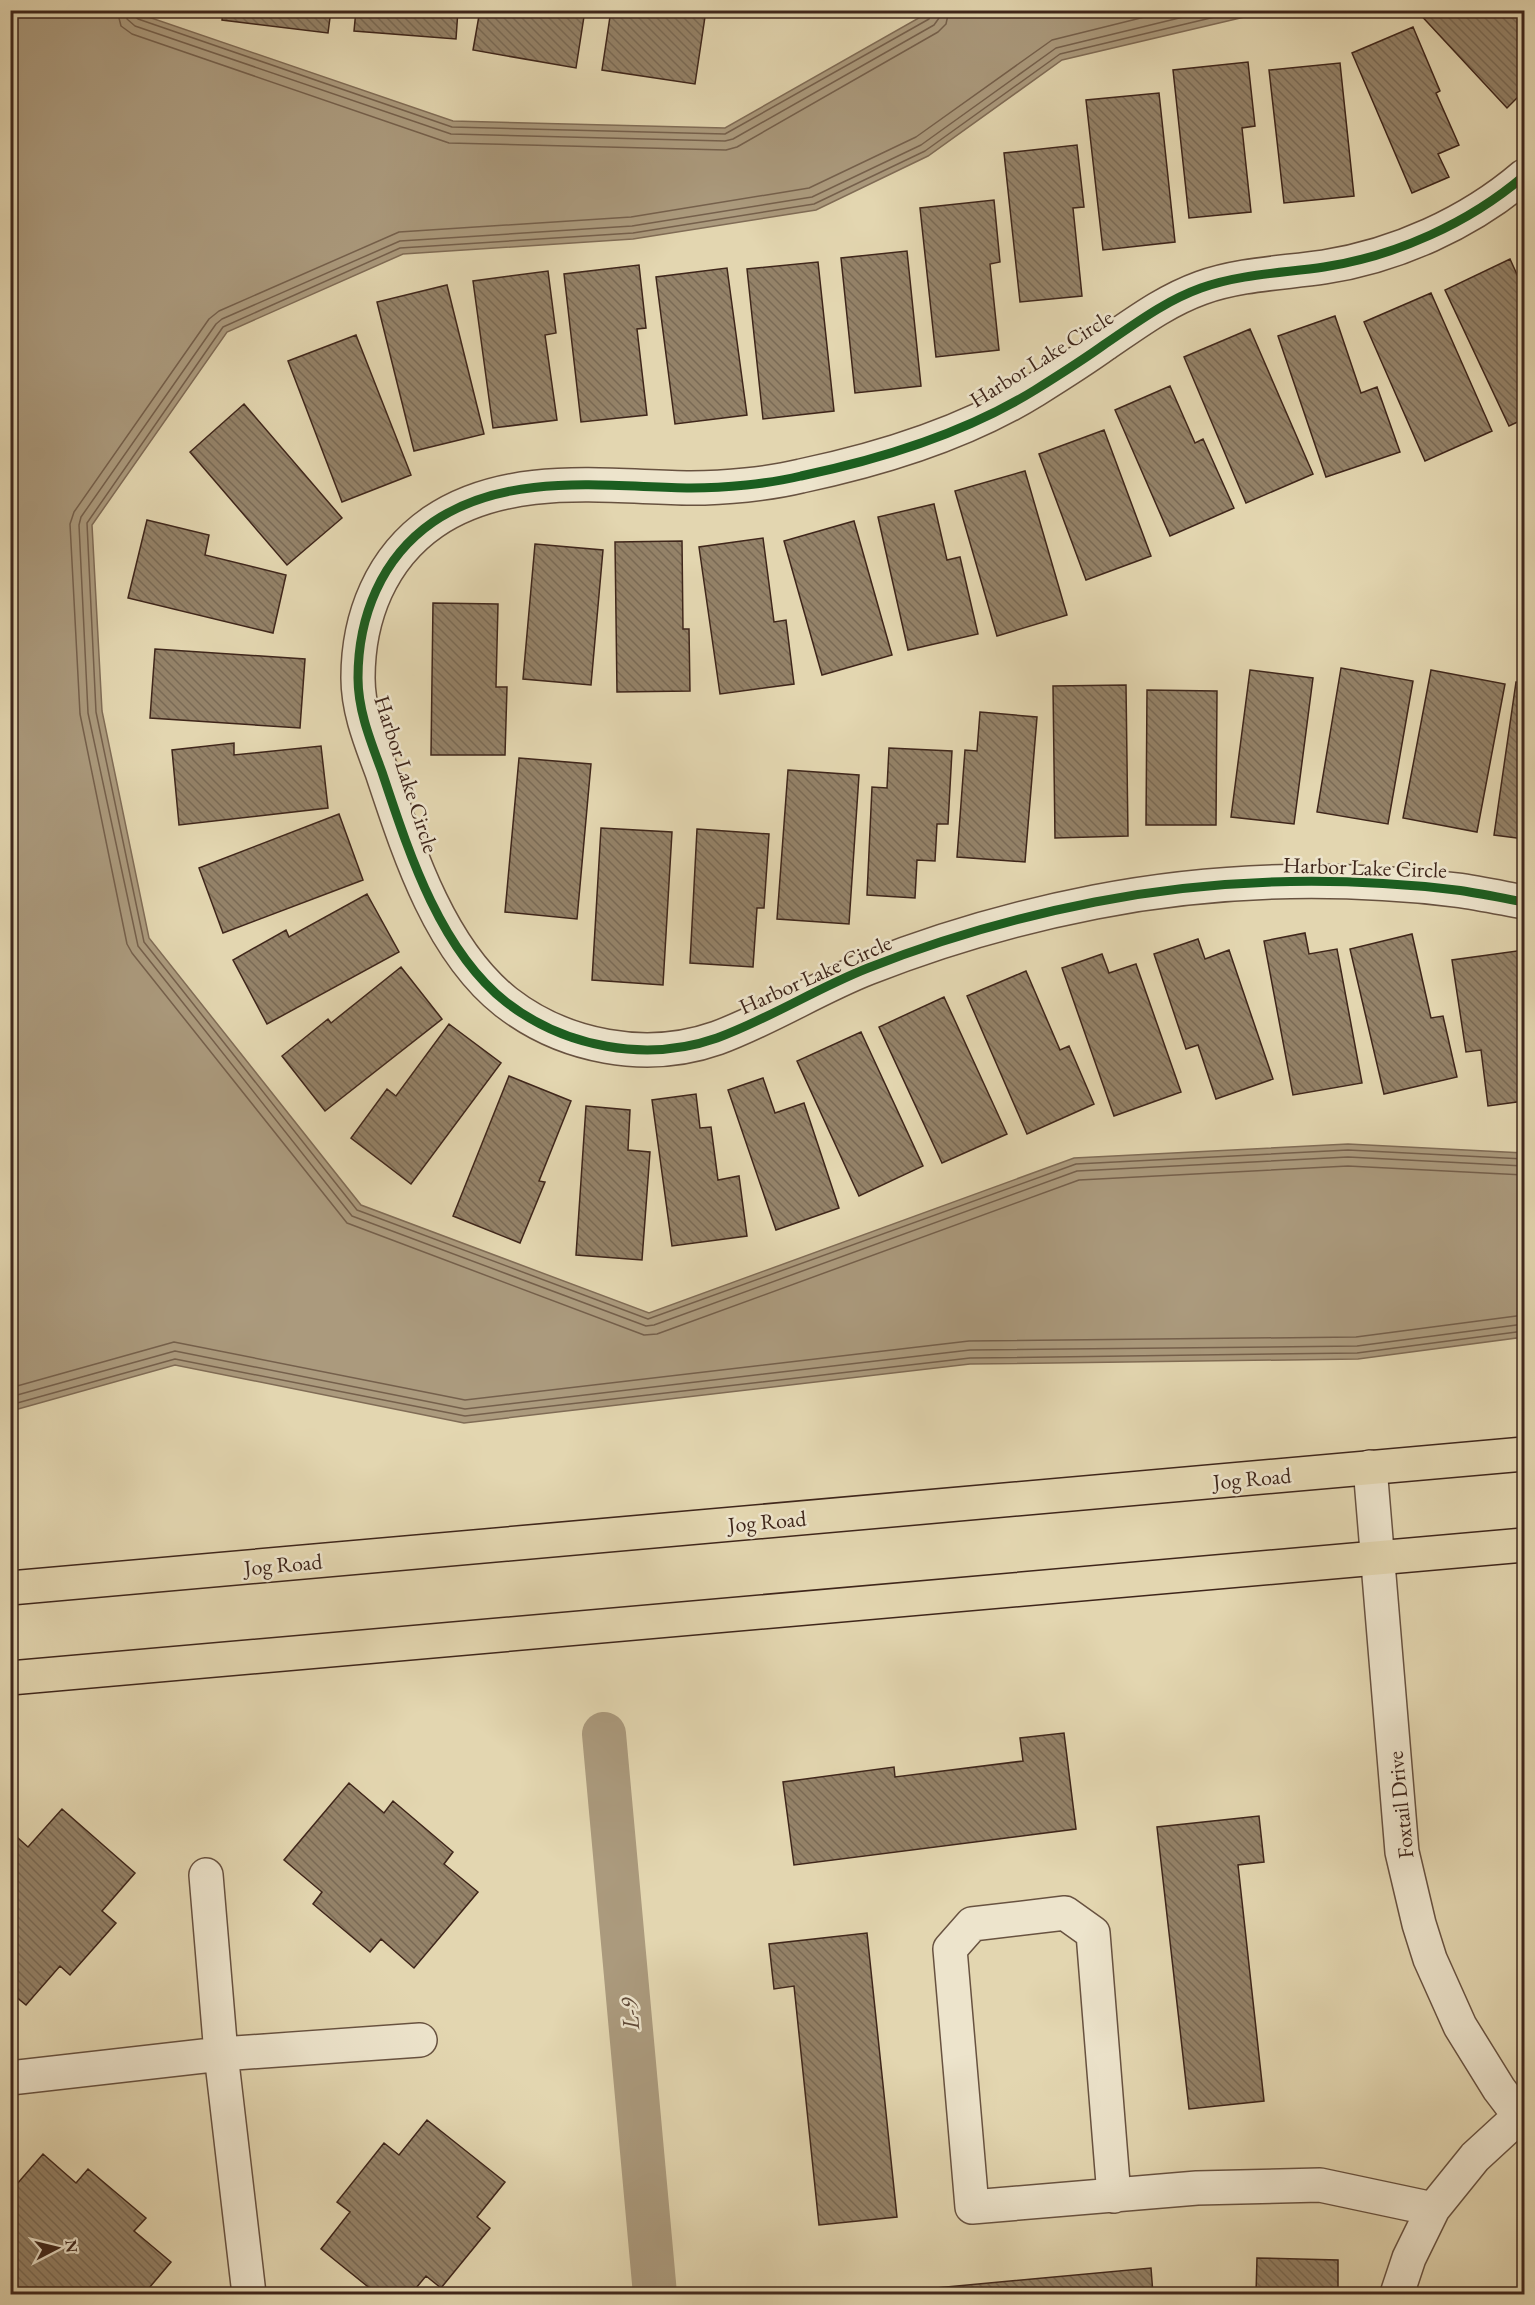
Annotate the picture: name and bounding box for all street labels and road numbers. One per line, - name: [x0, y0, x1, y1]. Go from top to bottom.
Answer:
- street label: Harbor Lake Circle: [964, 302, 1119, 414]
- street label: Harbor Lake Circle: [367, 692, 446, 857]
- street label: Harbor Lake Circle: [1283, 850, 1448, 885]
- street label: Harbor Lake Circle: [734, 928, 896, 1021]
- street label: Jog Road: [1210, 1461, 1293, 1497]
- street label: Jog Road: [725, 1504, 808, 1540]
- street label: Jog Road: [241, 1547, 324, 1583]
- street label: Foxtail Drive: [1380, 1749, 1421, 1860]

